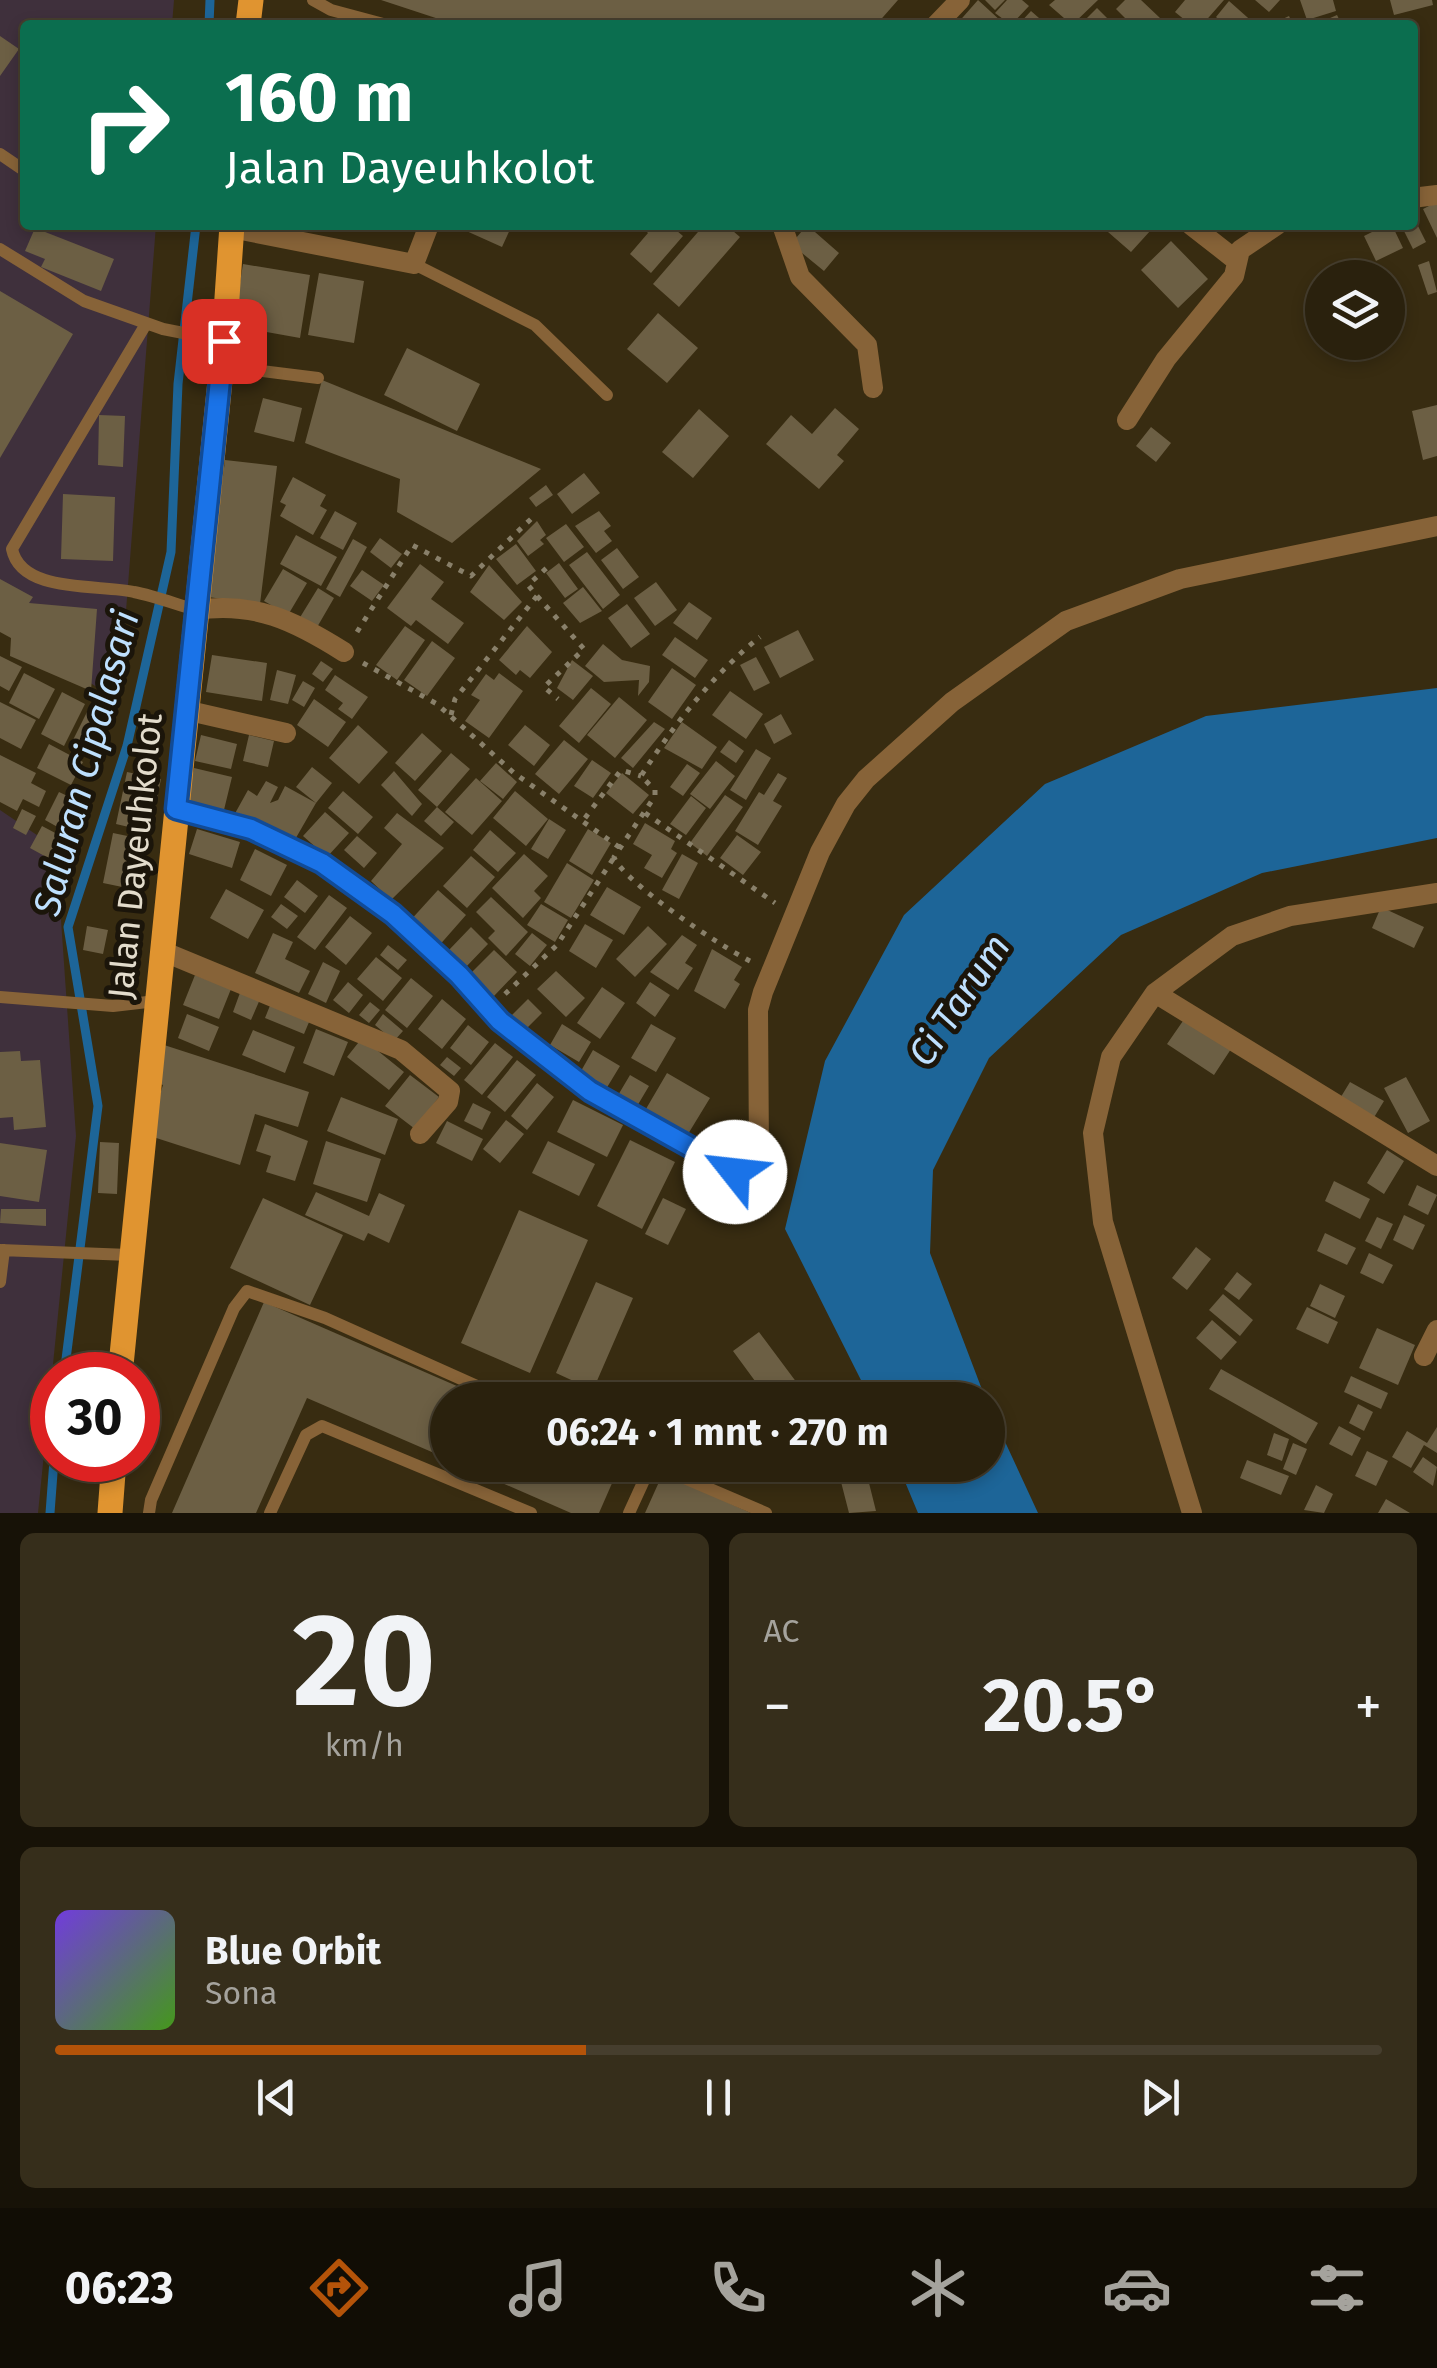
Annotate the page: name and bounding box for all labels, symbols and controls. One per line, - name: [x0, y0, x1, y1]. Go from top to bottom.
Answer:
- text: 160 m: [225, 56, 414, 140]
- icon: right: [60, 60, 190, 190]
- text: Jalan Dayeuhkolot: [225, 141, 594, 195]
- map controls: [1305, 260, 1405, 360]
- button: layers: [1305, 260, 1405, 360]
- pin: [182, 299, 267, 384]
- icon: arrive: [197, 314, 252, 369]
- water label: Saluran Cipalasari: [23, 605, 149, 921]
- street label: Jalan Dayeuhkolot: [99, 711, 171, 1001]
- water label: Ci Tarum: [898, 925, 1020, 1075]
- position arrow: [683, 1120, 787, 1224]
- speed limit sign: 30: [30, 1352, 160, 1482]
- text: 06:24 · 1 mnt · 270 m: [546, 1409, 889, 1455]
- text: 20: [293, 1583, 436, 1739]
- text: AC: [764, 1612, 799, 1650]
- text: 20.5°: [983, 1661, 1163, 1751]
- text: −: [764, 1674, 791, 1740]
- text: +: [1355, 1674, 1382, 1740]
- text: km/h: [325, 1726, 404, 1764]
- text: Blue Orbit: [205, 1928, 381, 1974]
- text: Sona: [205, 1974, 277, 2012]
- icon: previous: [249, 2070, 304, 2125]
- icon: pause: [691, 2070, 746, 2125]
- icon: next: [1133, 2070, 1188, 2125]
- icon: directions: [304, 2253, 374, 2323]
- icon: music: [503, 2253, 573, 2323]
- icon: phone: [703, 2253, 773, 2323]
- icon: climate: [903, 2253, 973, 2323]
- icon: car: [1102, 2253, 1172, 2323]
- icon: filters: [1302, 2253, 1372, 2323]
- text: 06:23: [65, 2261, 174, 2315]

